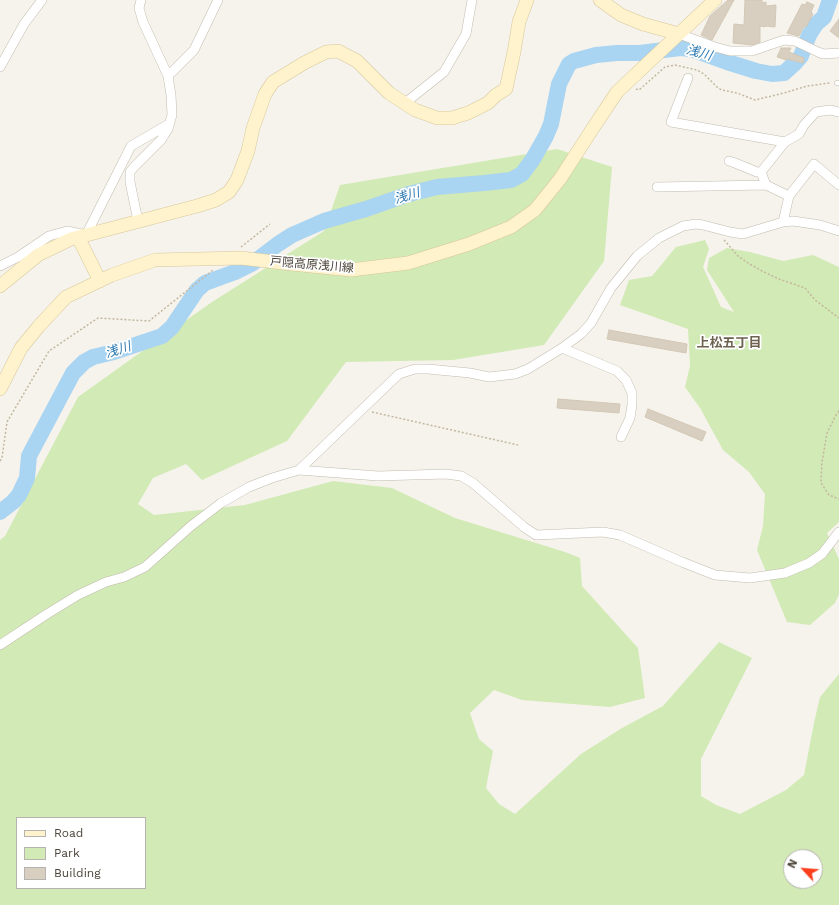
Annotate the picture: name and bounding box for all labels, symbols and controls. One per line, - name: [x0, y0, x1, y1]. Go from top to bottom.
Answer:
- water label: 浅川: [684, 42, 714, 64]
- water label: 浅川: [392, 185, 422, 207]
- street label: 戸隠高原浅川線: [270, 254, 354, 276]
- district label: 上松五丁目: [697, 335, 761, 351]
- water label: 浅川: [103, 339, 133, 361]
- legend: [16, 817, 146, 889]
- text: Road: [54, 826, 83, 840]
- text: Park: [54, 846, 80, 860]
- north arrow: [783, 849, 823, 889]
- text: N: [785, 857, 800, 870]
- text: Building: [54, 866, 101, 880]

